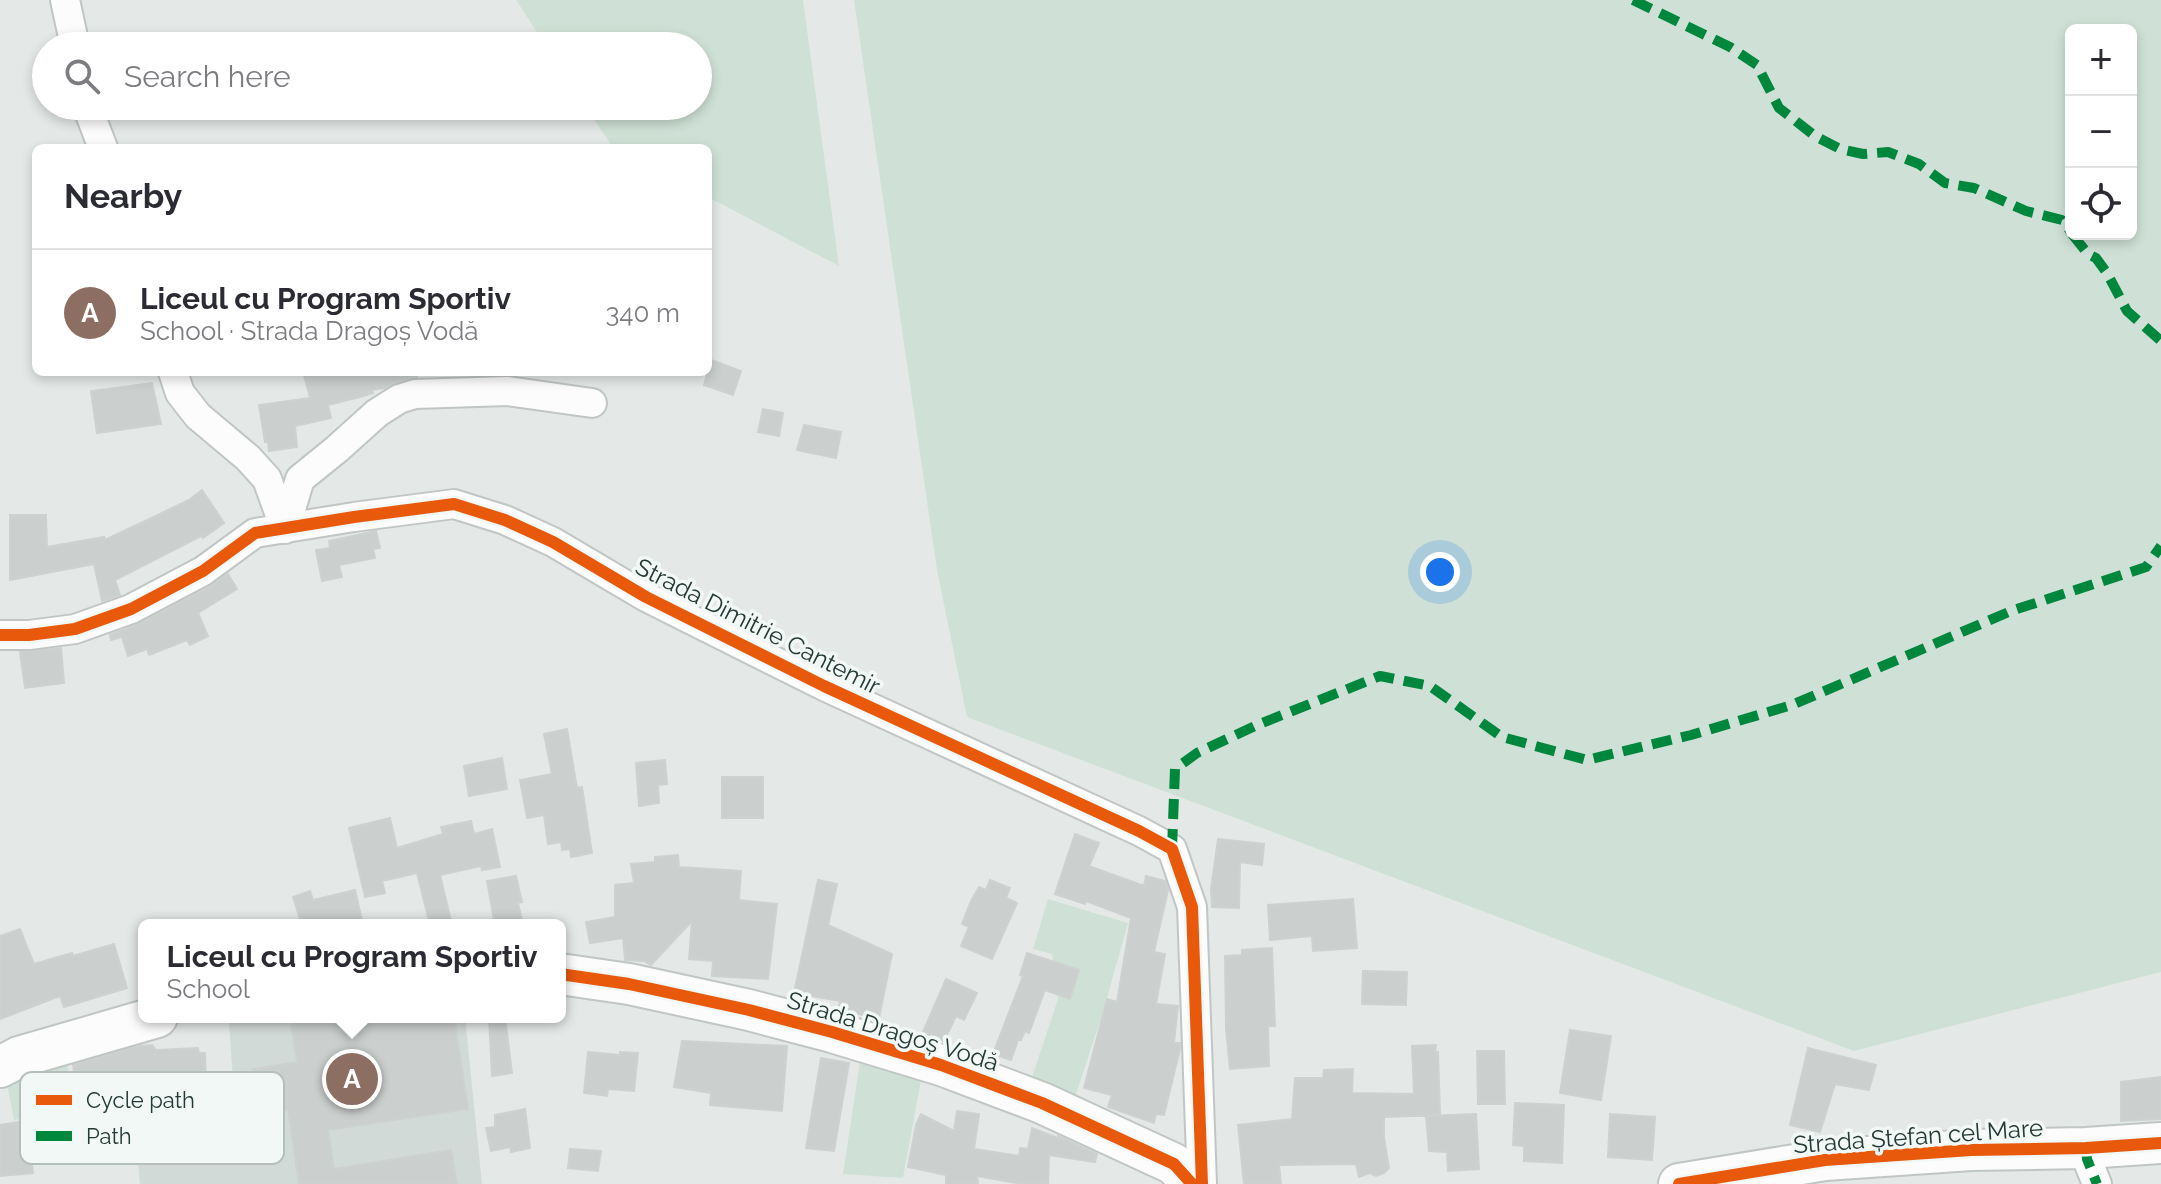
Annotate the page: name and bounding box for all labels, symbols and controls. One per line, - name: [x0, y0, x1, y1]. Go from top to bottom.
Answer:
- map controls: [2065, 24, 2137, 240]
- button: +: [2065, 24, 2137, 96]
- search box: [32, 32, 712, 120]
- icon: search: [60, 54, 104, 98]
- text: Search here: [124, 59, 291, 94]
- button: −: [2065, 96, 2137, 168]
- button: locate: [2065, 168, 2137, 240]
- text: Nearby: [64, 176, 182, 216]
- text: Liceul cu Program Sportiv: [140, 281, 511, 316]
- text: A: [81, 298, 99, 328]
- text: 340 m: [605, 298, 680, 328]
- text: School · Strada Dragoș Vodă: [140, 316, 479, 346]
- street label: Strada Dimitrie Cantemir: [631, 552, 886, 701]
- your location: [1420, 552, 1460, 592]
- popup: [138, 919, 566, 1023]
- text: Liceul cu Program Sportiv: [167, 939, 537, 974]
- text: School: [167, 974, 250, 1004]
- street label: Strada Dragoș Vodă: [784, 985, 1002, 1077]
- pin: A: [326, 1049, 378, 1109]
- legend: [20, 1072, 284, 1164]
- text: Cycle path: [86, 1087, 195, 1113]
- street label: Strada Ștefan cel Mare: [1792, 1113, 2044, 1159]
- text: Path: [86, 1123, 132, 1149]

